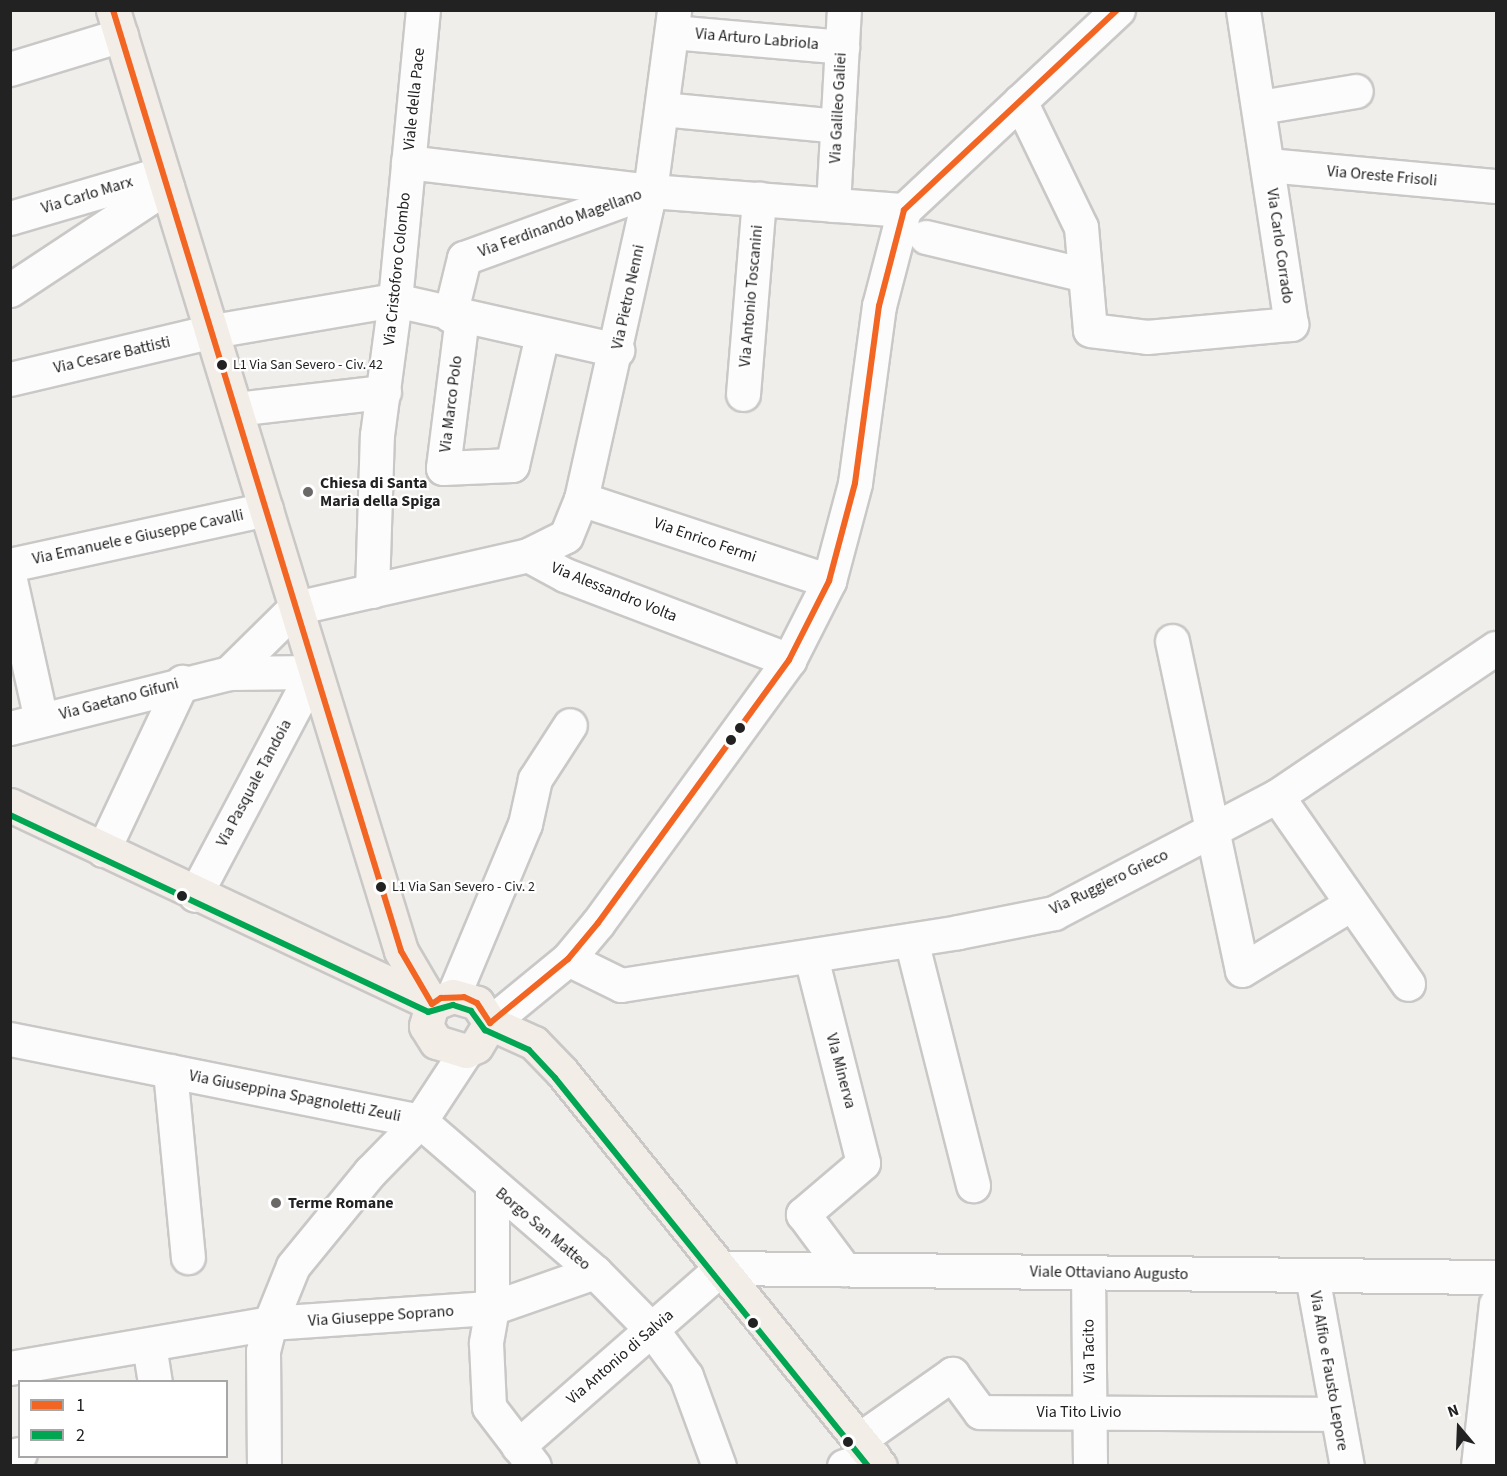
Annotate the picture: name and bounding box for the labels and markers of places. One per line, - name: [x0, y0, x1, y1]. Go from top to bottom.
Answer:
- place label: L1 Via San Severo - Civ. 42: [233, 357, 383, 373]
- marker: L1 Via San Severo - Civ. 42: [216, 359, 228, 371]
- place label: Chiesa di Santa Maria della Spiga: [320, 473, 440, 511]
- marker: Chiesa di Santa Maria della Spiga: [301, 485, 315, 499]
- unlabelled marker: [734, 722, 746, 734]
- unlabelled marker: [725, 734, 737, 746]
- place label: L1 Via San Severo - Civ. 2: [392, 879, 535, 895]
- marker: L1 Via San Severo - Civ. 2: [375, 881, 387, 893]
- unlabelled marker: [176, 890, 188, 902]
- place label: Terme Romane: [288, 1193, 394, 1213]
- marker: Terme Romane: [269, 1196, 283, 1210]
- unlabelled marker: [747, 1317, 759, 1329]
- unlabelled marker: [842, 1436, 854, 1448]

